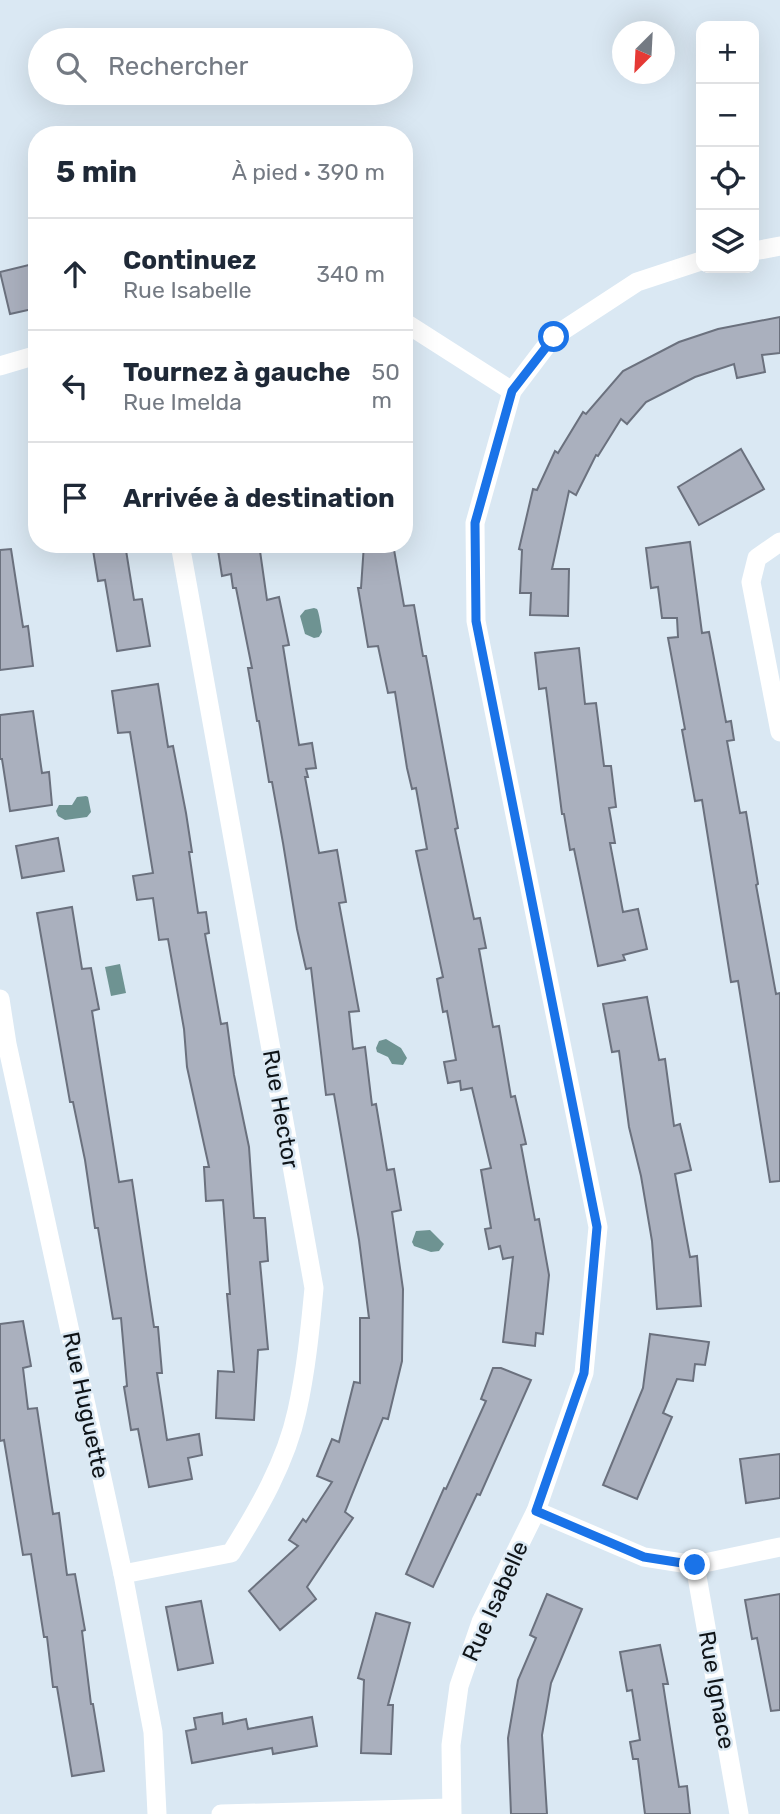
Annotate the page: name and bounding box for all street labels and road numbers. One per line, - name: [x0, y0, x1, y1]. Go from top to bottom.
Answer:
- street label: Rue Hector: [257, 1047, 305, 1171]
- street label: Rue Huguette: [57, 1329, 115, 1481]
- street label: Rue Isabelle: [456, 1536, 534, 1666]
- street label: Rue Ignace: [693, 1629, 741, 1751]

